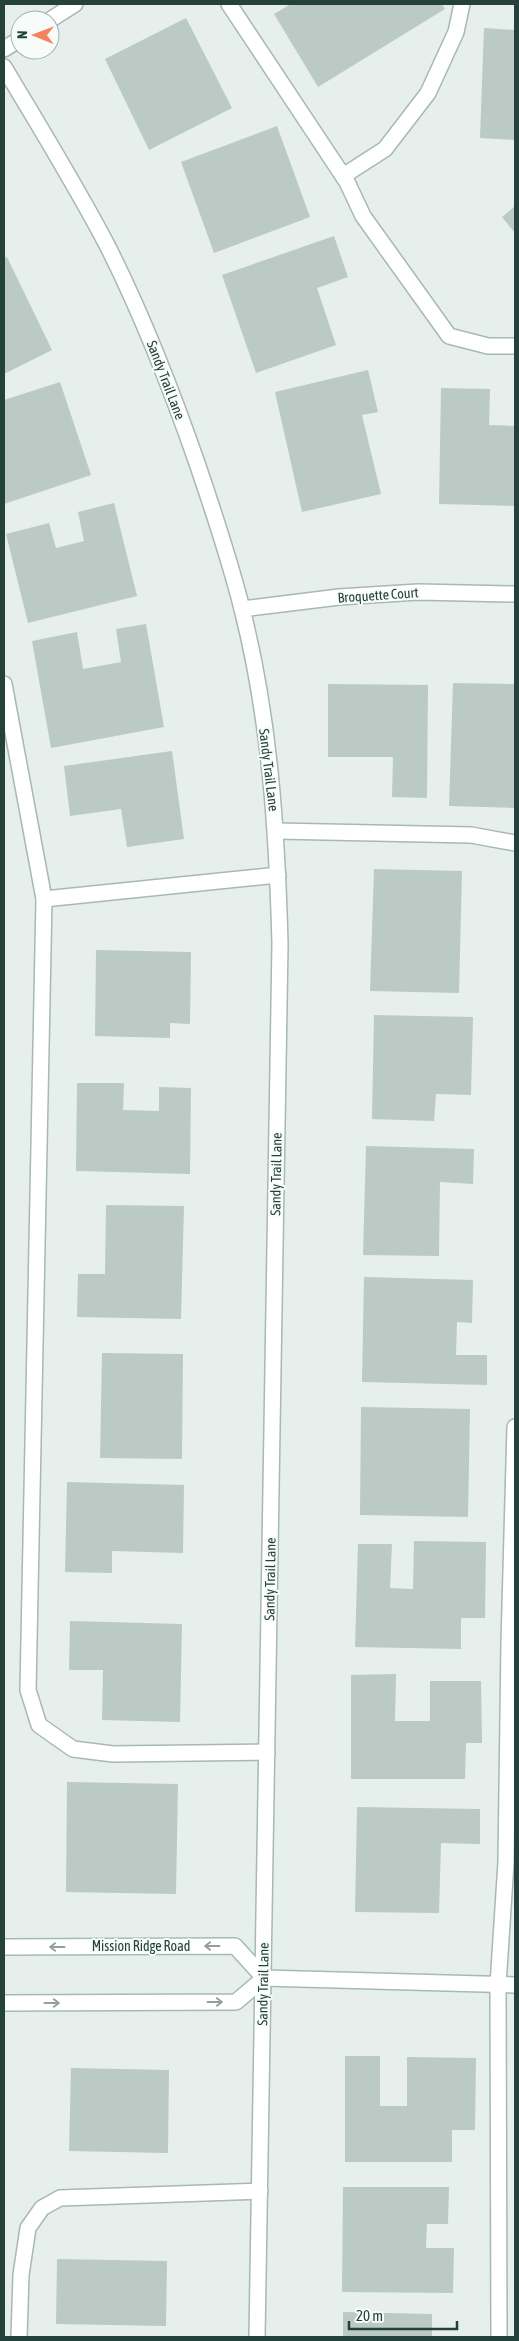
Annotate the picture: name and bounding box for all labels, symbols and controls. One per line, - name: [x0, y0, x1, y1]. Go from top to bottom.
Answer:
- north arrow: [10, 10, 60, 60]
- text: N: [14, 31, 30, 39]
- street label: Sandy Trail Lane: [144, 338, 188, 422]
- street label: Broquette Court: [337, 584, 419, 606]
- street label: Sandy Trail Lane: [256, 728, 282, 812]
- street label: Sandy Trail Lane: [267, 1132, 285, 1216]
- street label: Sandy Trail Lane: [261, 1537, 279, 1621]
- street label: Mission Ridge Road: [92, 1938, 190, 1954]
- one-way arrow: [204, 1941, 220, 1951]
- one-way arrow: [50, 1942, 66, 1952]
- street label: Sandy Trail Lane: [254, 1942, 272, 2026]
- one-way arrow: [206, 1997, 223, 2007]
- one-way arrow: [44, 1998, 60, 2008]
- scale bar: [349, 2298, 456, 2330]
- text: 20 m: [356, 2307, 383, 2324]

